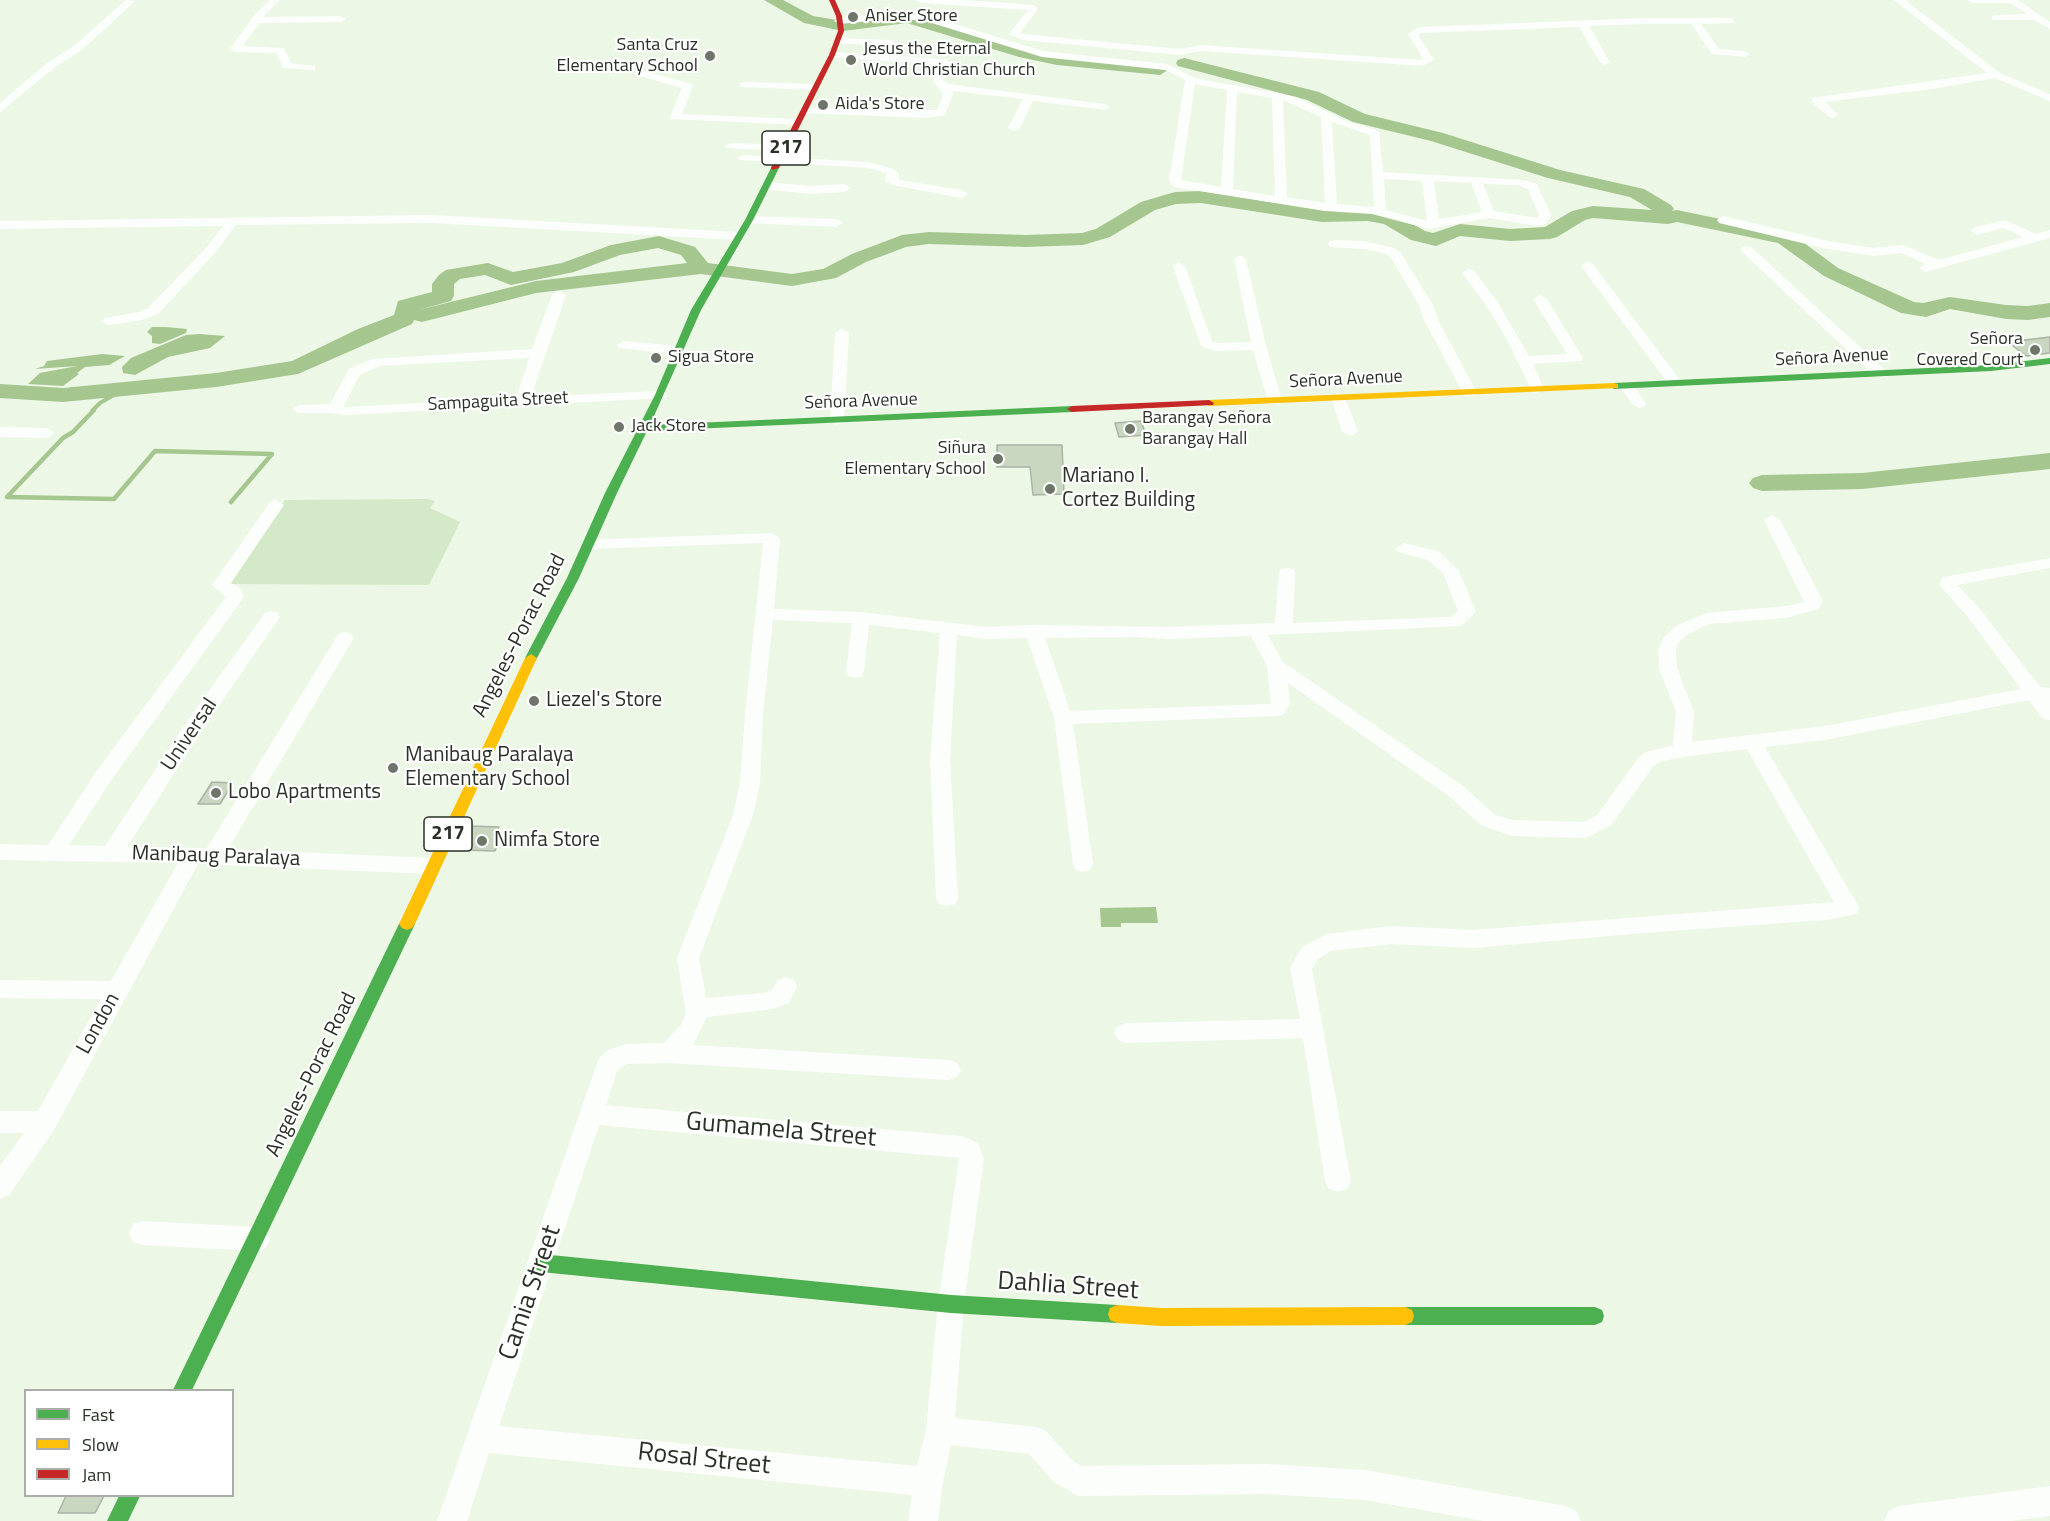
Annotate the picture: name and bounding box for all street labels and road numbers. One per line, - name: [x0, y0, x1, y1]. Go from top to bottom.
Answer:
- road number: 217: [762, 131, 810, 165]
- street label: Señora Avenue: [1775, 344, 1889, 372]
- street label: Señora Avenue: [1289, 366, 1403, 394]
- street label: Sampaguita Street: [427, 388, 569, 416]
- street label: Señora Avenue: [804, 389, 918, 415]
- street label: Angeles-Porac Road: [468, 550, 572, 722]
- street label: Universal: [157, 694, 223, 776]
- road number: 217: [424, 817, 472, 851]
- street label: Manibaug Paralaya: [131, 841, 301, 873]
- street label: London: [72, 989, 126, 1059]
- street label: Angeles-Porac Road: [261, 989, 363, 1161]
- street label: Gumamela Street: [684, 1107, 878, 1155]
- street label: Camia Street: [493, 1222, 569, 1364]
- street label: Dahlia Street: [996, 1267, 1140, 1307]
- street label: Rosal Street: [636, 1438, 772, 1482]

